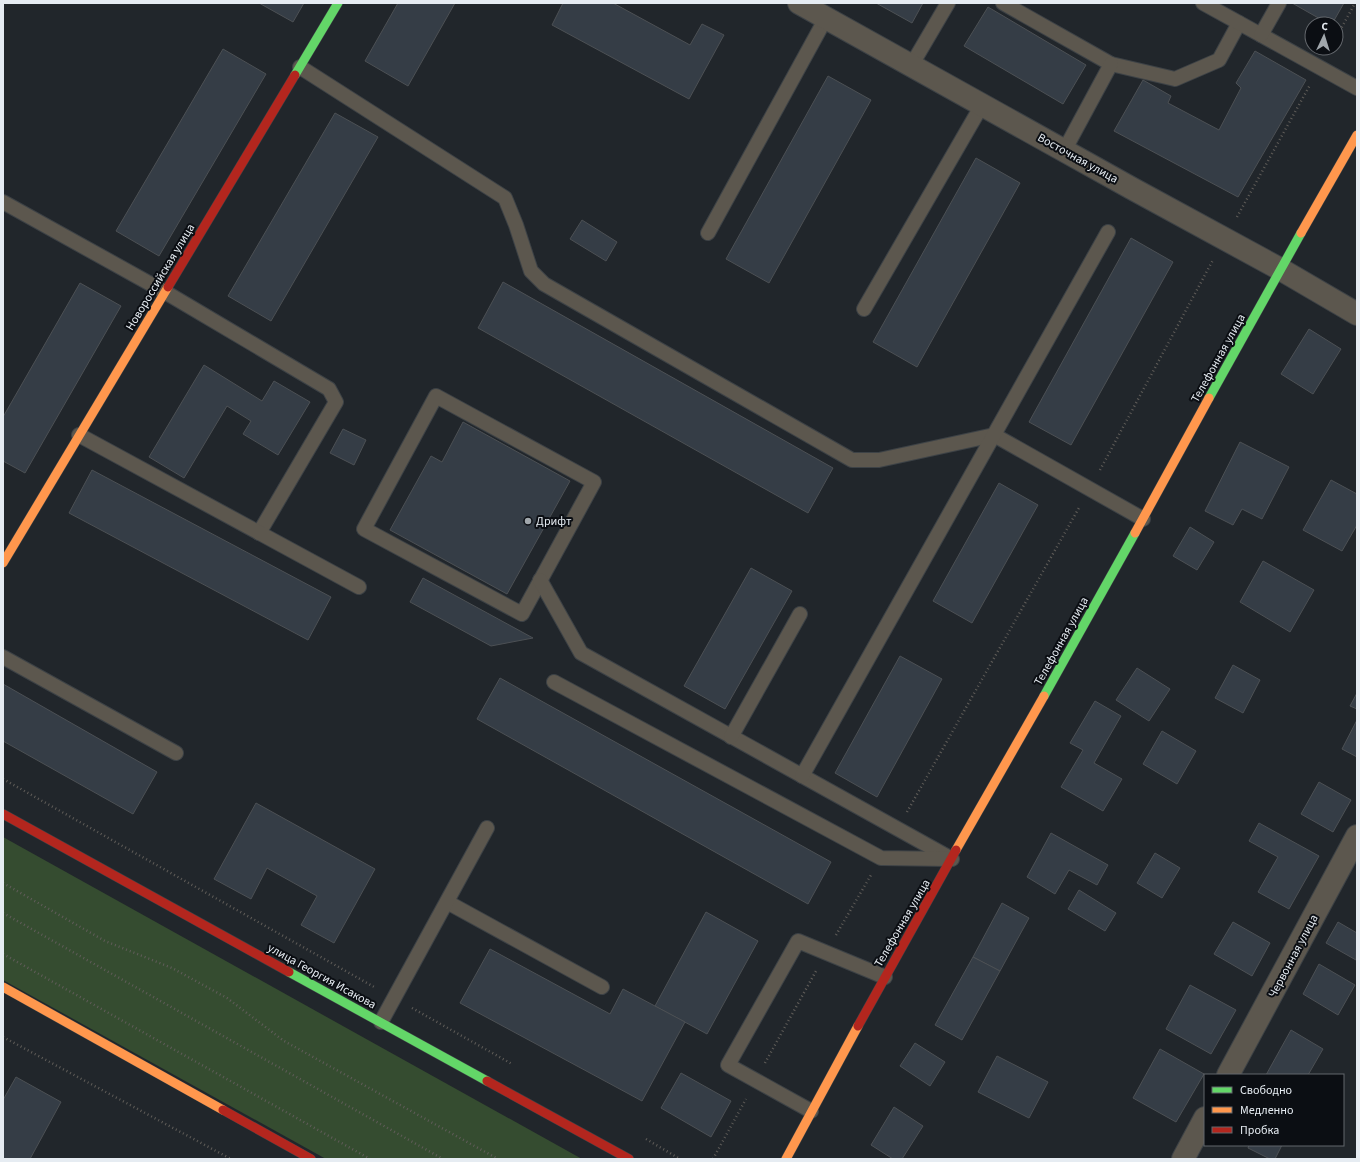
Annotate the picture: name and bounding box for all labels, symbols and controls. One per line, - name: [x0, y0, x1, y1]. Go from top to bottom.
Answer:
- north arrow: [1304, 16, 1344, 56]
- text: С: [1321, 19, 1329, 34]
- street label: Восточная улица: [1034, 129, 1121, 188]
- street label: Новороссийская улица: [122, 221, 199, 334]
- street label: Телефонная улица: [1187, 311, 1250, 406]
- place label: Дрифт: [536, 513, 572, 530]
- marker: Дрифт: [523, 516, 533, 526]
- street label: Телефонная улица: [1030, 594, 1093, 689]
- street label: Телефонная улица: [870, 876, 934, 970]
- street label: Червонная улица: [1264, 912, 1323, 1001]
- street label: улица Георгия Исакова: [264, 940, 379, 1013]
- legend: [1204, 1074, 1344, 1146]
- text: Свободно: [1240, 1082, 1292, 1099]
- text: Медленно: [1240, 1102, 1294, 1119]
- text: Пробка: [1240, 1122, 1279, 1139]

